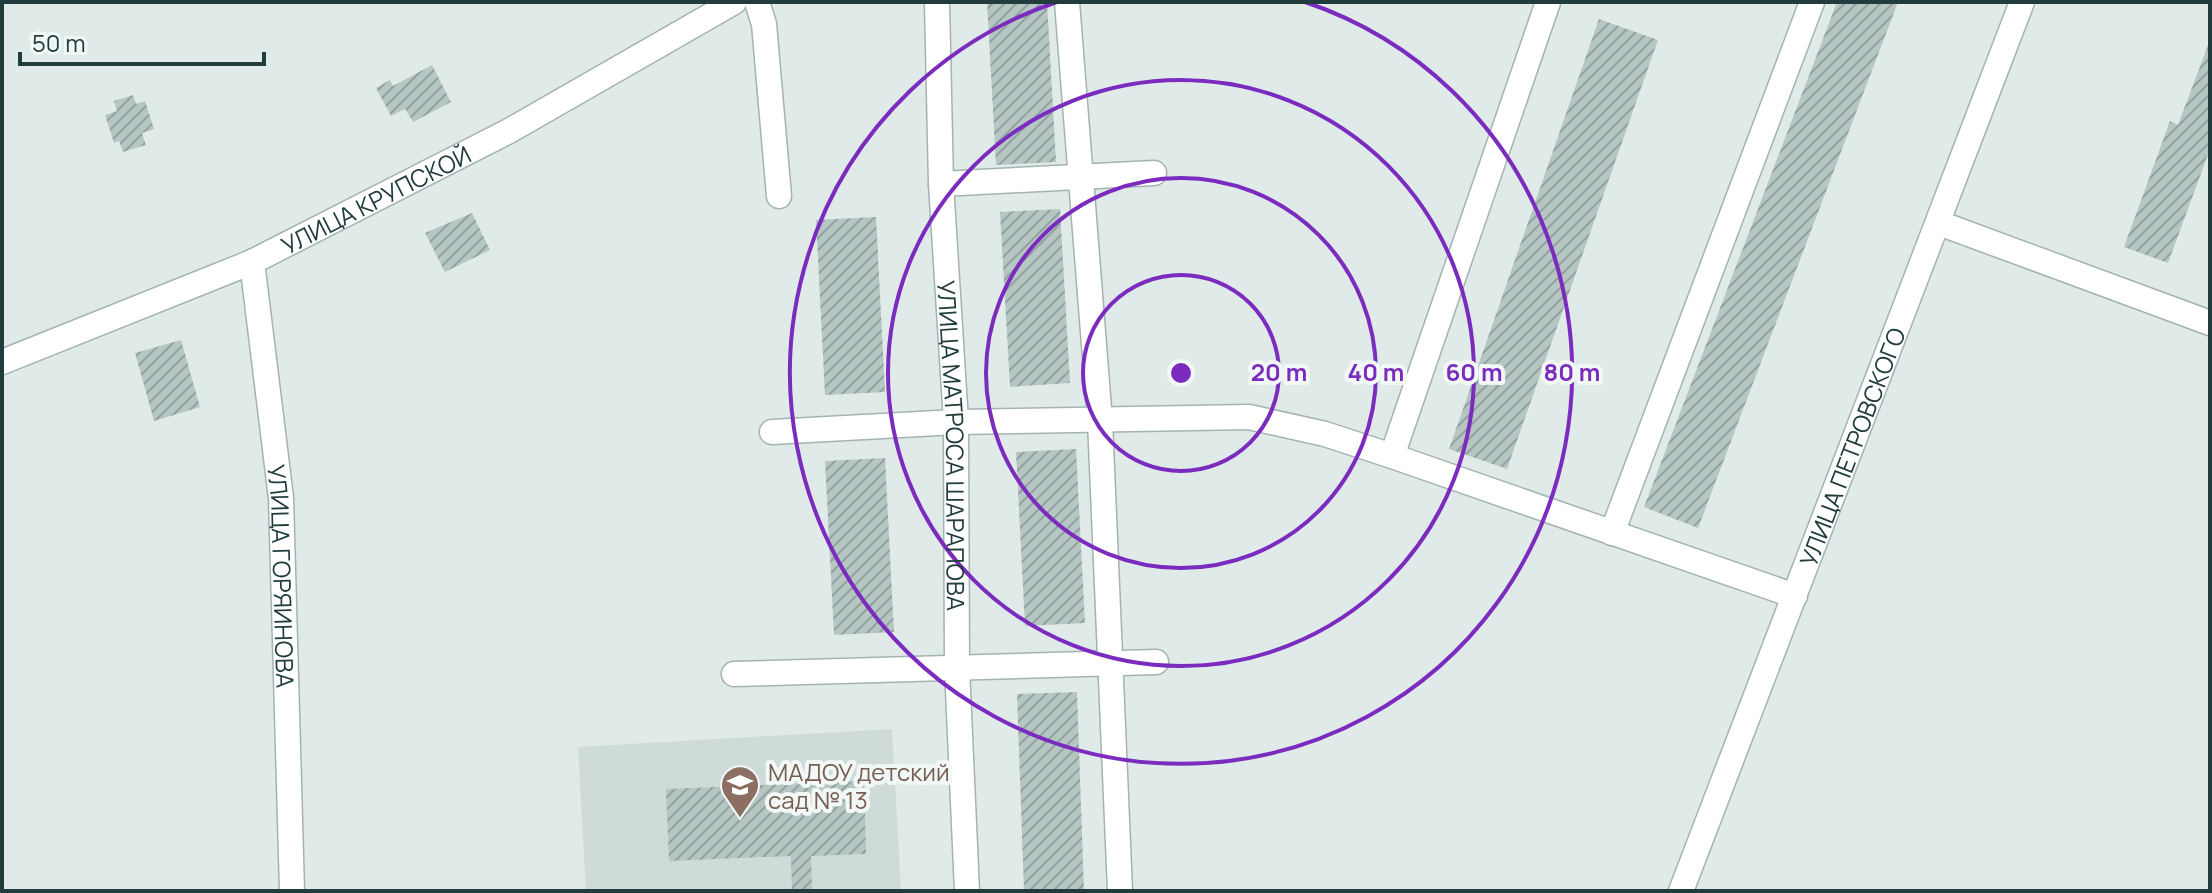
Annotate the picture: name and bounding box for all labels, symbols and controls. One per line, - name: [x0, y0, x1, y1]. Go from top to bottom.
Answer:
- scale bar: [20, 16, 264, 66]
- text: 50 m: [32, 26, 86, 59]
- street label: УЛИЦА КРУПСКОЙ: [275, 137, 476, 261]
- street label: УЛИЦА МАТРОСА ШАРАПОВА: [931, 279, 973, 611]
- street label: УЛИЦА ПЕТРОВСКОГО: [1791, 323, 1912, 571]
- text: 20 m: [1251, 355, 1307, 388]
- text: 40 m: [1348, 355, 1404, 388]
- text: 60 m: [1445, 355, 1503, 388]
- text: 80 m: [1544, 355, 1600, 388]
- centre of rings: [1167, 359, 1195, 387]
- street label: УЛИЦА ГОРЯИНОВА: [261, 463, 303, 688]
- place label: МАДОУ детский сад № 13: [768, 755, 950, 816]
- school or university icon: МАДОУ детский сад № 13: [719, 764, 761, 819]

